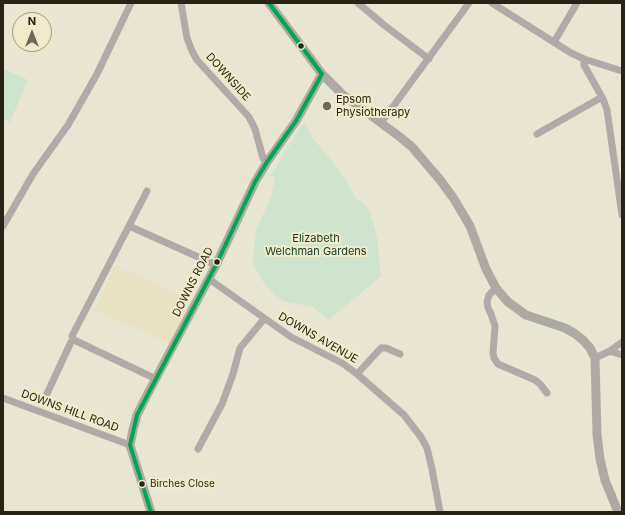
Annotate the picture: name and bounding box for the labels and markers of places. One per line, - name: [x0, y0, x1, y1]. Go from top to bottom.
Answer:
- unlabelled marker: [296, 41, 306, 51]
- place label: Epsom Physiotherapy: [336, 93, 410, 119]
- marker: Epsom Physiotherapy: [321, 100, 333, 112]
- unlabelled marker: [212, 257, 222, 267]
- place label: Birches Close: [150, 478, 215, 490]
- marker: Birches Close: [137, 479, 147, 489]

